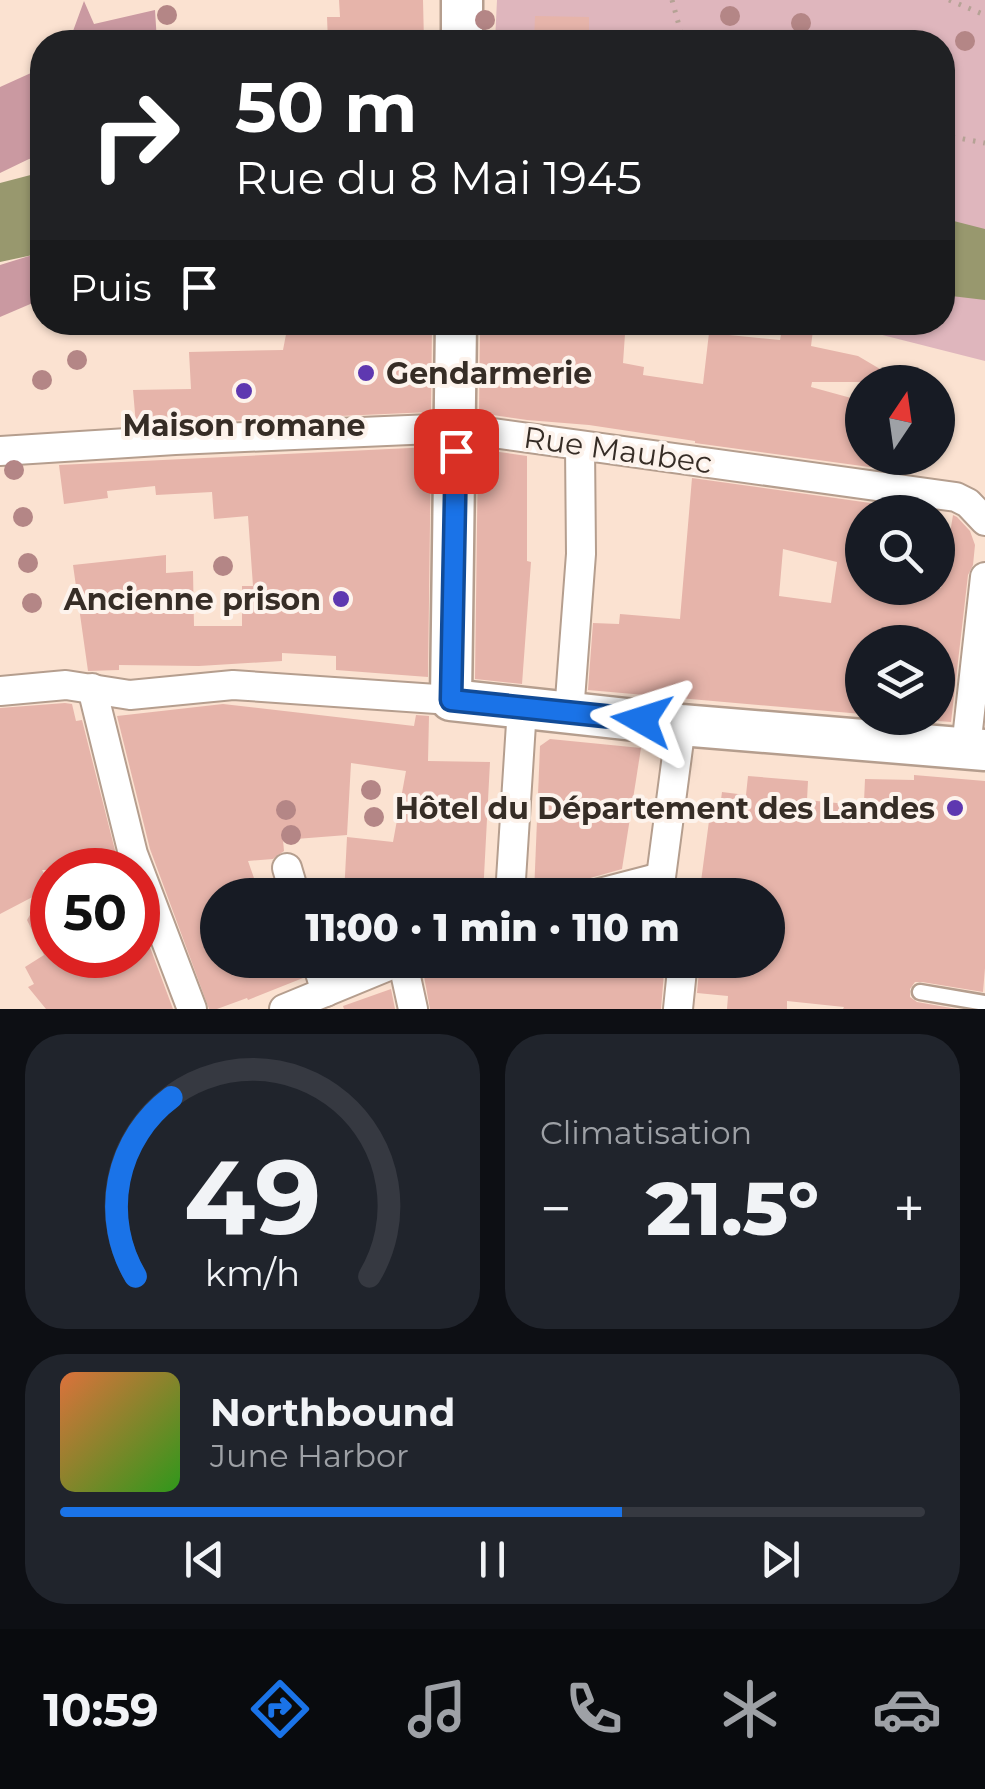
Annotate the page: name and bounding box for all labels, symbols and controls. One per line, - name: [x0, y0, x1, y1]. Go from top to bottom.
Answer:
- text: 50 m: [235, 64, 417, 150]
- icon: right: [70, 70, 200, 200]
- text: Rue du 8 Mai 1945: [235, 150, 642, 205]
- icon: arrive: [172, 260, 227, 315]
- text: Puis: [70, 264, 152, 311]
- place label: Gendarmerie: [386, 355, 592, 392]
- marker: Gendarmerie: [355, 362, 377, 384]
- north arrow: [845, 365, 955, 475]
- map controls: [845, 365, 955, 735]
- marker: Maison romane: [233, 380, 255, 402]
- place label: Maison romane: [122, 407, 366, 444]
- pin: [414, 409, 499, 494]
- street label: Rue Maubec: [521, 418, 715, 482]
- icon: arrive: [429, 424, 484, 479]
- button: search: [845, 495, 955, 605]
- place label: Ancienne prison: [63, 581, 321, 618]
- marker: Ancienne prison: [330, 588, 352, 610]
- button: layers: [845, 625, 955, 735]
- position arrow: [590, 668, 694, 772]
- place label: Hôtel du Département des Landes: [395, 790, 935, 827]
- marker: Hôtel du Département des Landes: [944, 797, 966, 819]
- speed limit sign: 50: [30, 848, 160, 978]
- text: 11:00 · 1 min · 110 m: [305, 904, 680, 951]
- text: Climatisation: [540, 1113, 752, 1152]
- text: 49: [184, 1133, 321, 1260]
- text: 21.5°: [646, 1162, 819, 1254]
- text: −: [540, 1175, 572, 1242]
- text: +: [893, 1175, 925, 1242]
- text: km/h: [205, 1251, 300, 1295]
- text: Northbound: [210, 1389, 455, 1436]
- text: June Harbor: [210, 1436, 409, 1475]
- icon: previous: [177, 1532, 232, 1587]
- icon: pause: [465, 1532, 520, 1587]
- icon: next: [753, 1532, 808, 1587]
- icon: directions: [245, 1674, 315, 1744]
- icon: music: [402, 1674, 472, 1744]
- icon: phone: [559, 1674, 629, 1744]
- icon: climate: [715, 1674, 785, 1744]
- icon: car: [872, 1674, 942, 1744]
- text: 10:59: [43, 1682, 159, 1737]

